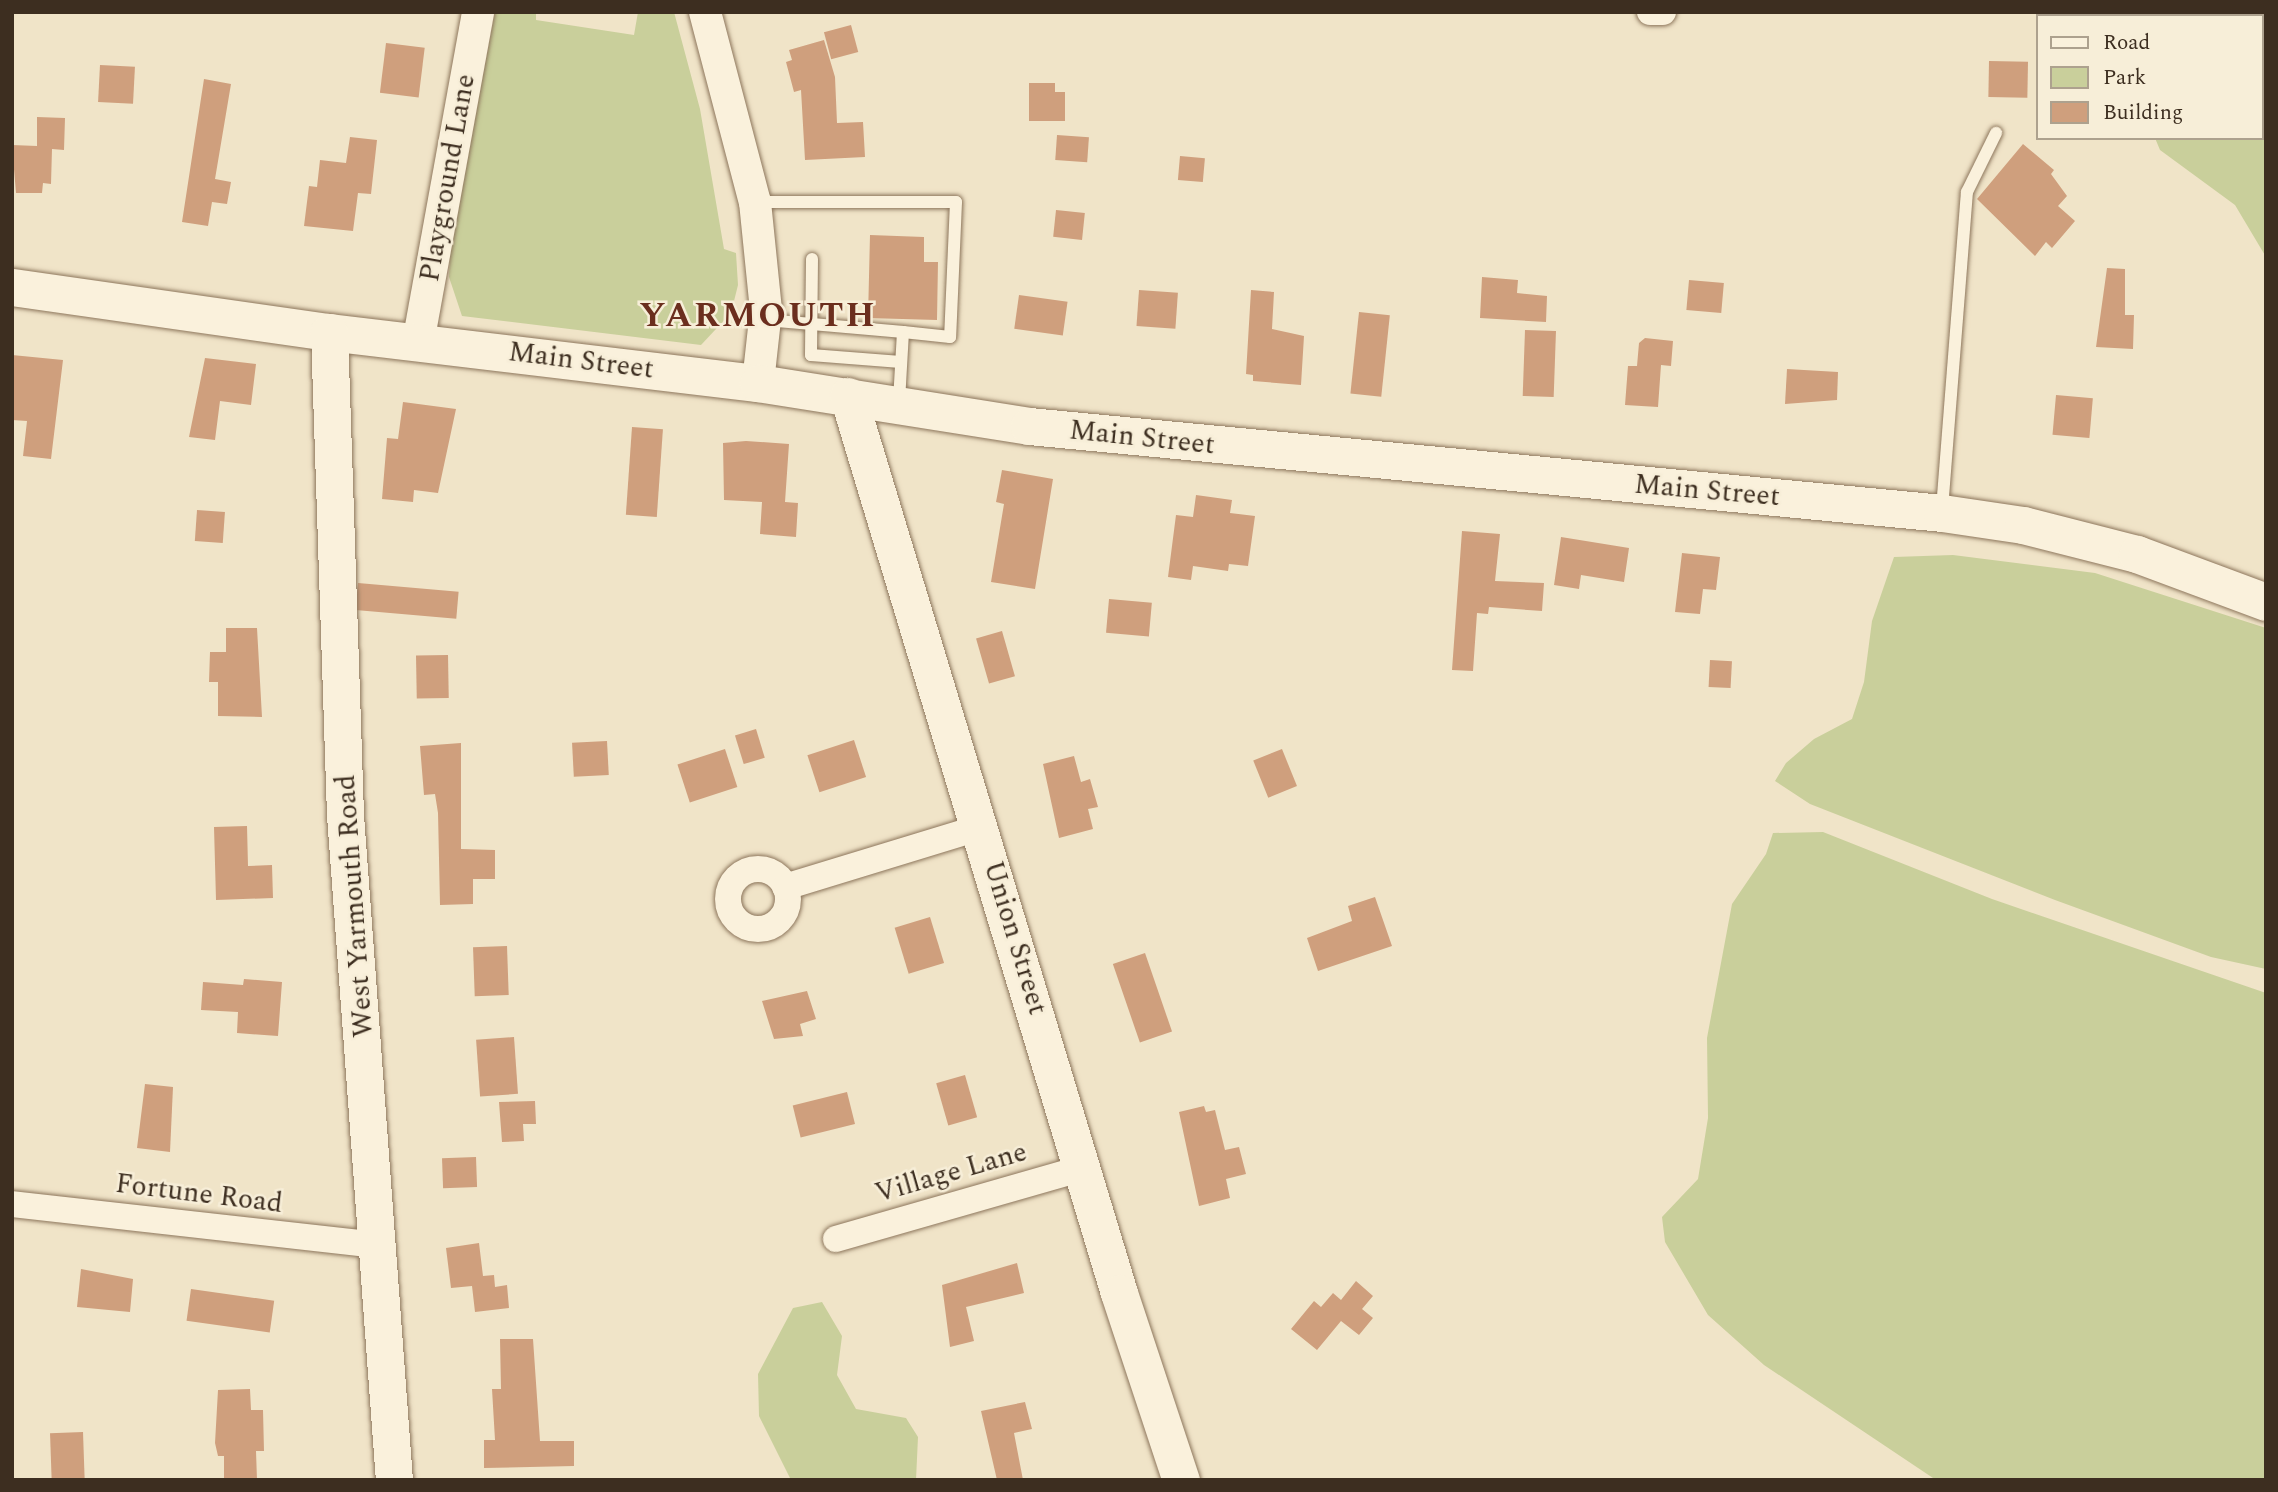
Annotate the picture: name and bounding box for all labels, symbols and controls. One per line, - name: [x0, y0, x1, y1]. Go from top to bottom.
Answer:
- legend: [2036, 14, 2264, 140]
- text: Road: [2103, 27, 2150, 59]
- text: Park: [2103, 62, 2146, 94]
- street label: Playground Lane: [413, 72, 483, 284]
- text: Building: [2103, 97, 2183, 129]
- district label: YARMOUTH: [640, 295, 876, 337]
- street label: Main Street: [506, 335, 656, 387]
- street label: Main Street: [1068, 414, 1216, 462]
- street label: Main Street: [1633, 468, 1781, 514]
- street label: West Yarmouth Road: [329, 773, 381, 1039]
- street label: Union Street: [976, 857, 1054, 1019]
- street label: Village Lane: [871, 1135, 1031, 1211]
- street label: Fortune Road: [113, 1167, 285, 1221]

